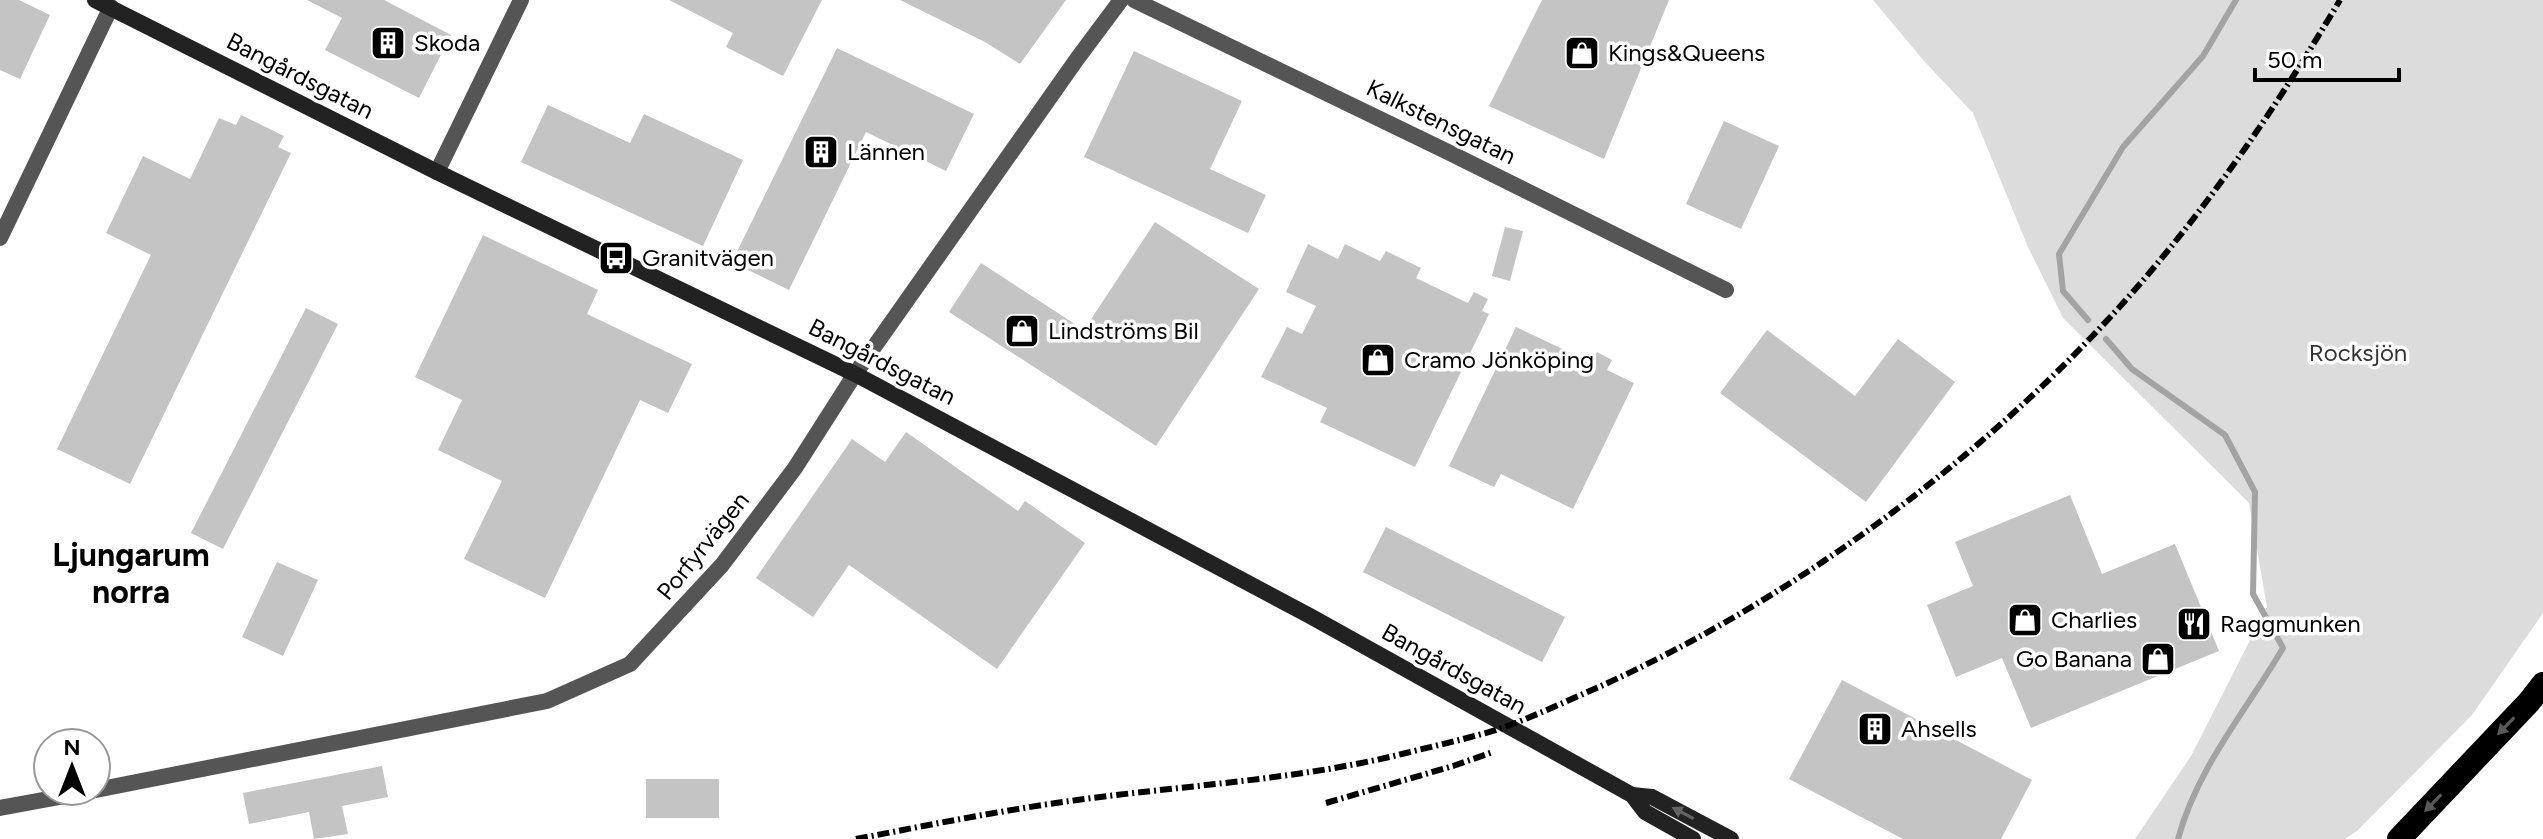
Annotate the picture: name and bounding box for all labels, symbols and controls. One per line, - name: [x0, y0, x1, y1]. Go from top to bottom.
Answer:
- building icon: Skoda: [369, 24, 407, 62]
- street label: Bangårdsgatan: [222, 26, 379, 125]
- place label: Skoda: [414, 28, 480, 57]
- scale bar: [2255, 32, 2399, 82]
- shop icon: Kings&Queens: [1563, 34, 1601, 72]
- place label: Kings&Queens: [1608, 38, 1765, 67]
- text: 50 m: [2267, 45, 2323, 74]
- street label: Kalkstensgatan: [1362, 73, 1521, 170]
- building icon: Lännen: [802, 133, 840, 171]
- place label: Lännen: [847, 137, 925, 166]
- bus stop icon: Granitvägen: [597, 239, 635, 277]
- place label: Granitvägen: [642, 243, 774, 272]
- street label: Bangårdsgatan: [804, 312, 961, 411]
- shop icon: Lindströms Bil: [1003, 312, 1041, 350]
- place label: Lindströms Bil: [1048, 316, 1199, 345]
- park label: Rocksjön: [2309, 338, 2407, 367]
- shop icon: Cramo Jönköping: [1359, 341, 1397, 379]
- place label: Cramo Jönköping: [1404, 345, 1594, 374]
- street label: Porfyrvägen: [650, 486, 755, 606]
- district label: Ljungarum norra: [52, 536, 210, 611]
- shop icon: Charlies: [2006, 601, 2044, 639]
- place label: Charlies: [2051, 605, 2137, 634]
- restaurant icon: Raggmunken: [2175, 605, 2213, 643]
- place label: Raggmunken: [2220, 609, 2361, 638]
- street label: Bangårdsgatan: [1377, 617, 1532, 720]
- shop icon: Go Banana: [2139, 640, 2177, 678]
- place label: Go Banana: [2016, 644, 2132, 673]
- building icon: Ahsells: [1856, 710, 1894, 748]
- place label: Ahsells: [1901, 714, 1977, 743]
- one-way arrow: [2497, 716, 2516, 735]
- north arrow: [32, 727, 112, 807]
- text: N: [63, 734, 81, 761]
- one-way arrow: [2424, 793, 2443, 812]
- one-way arrow: [1671, 807, 1694, 820]

